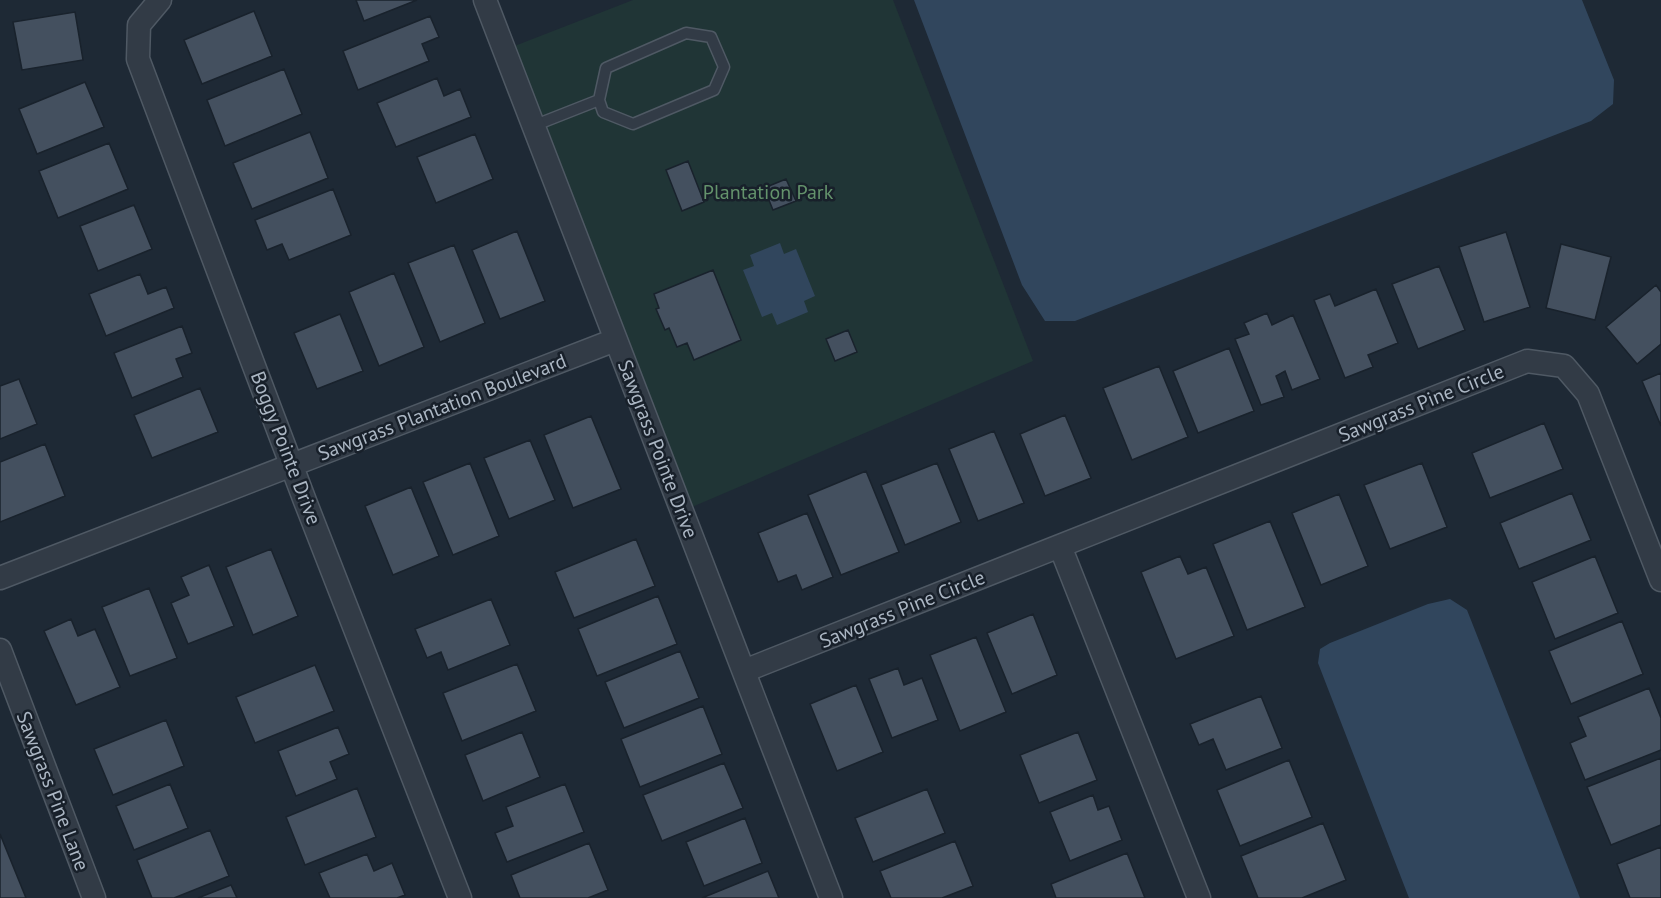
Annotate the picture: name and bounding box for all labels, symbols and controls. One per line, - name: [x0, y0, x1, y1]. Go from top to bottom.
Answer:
- park label: Plantation Park: [703, 179, 834, 205]
- street label: Sawgrass Plantation Boulevard: [314, 348, 570, 466]
- street label: Sawgrass Pointe Drive: [612, 356, 704, 542]
- street label: Sawgrass Pine Circle: [1334, 358, 1508, 448]
- street label: Boggy Pointe Drive: [245, 368, 327, 528]
- street label: Sawgrass Pine Circle: [815, 564, 989, 654]
- street label: Sawgrass Pine Lane: [11, 708, 95, 874]

